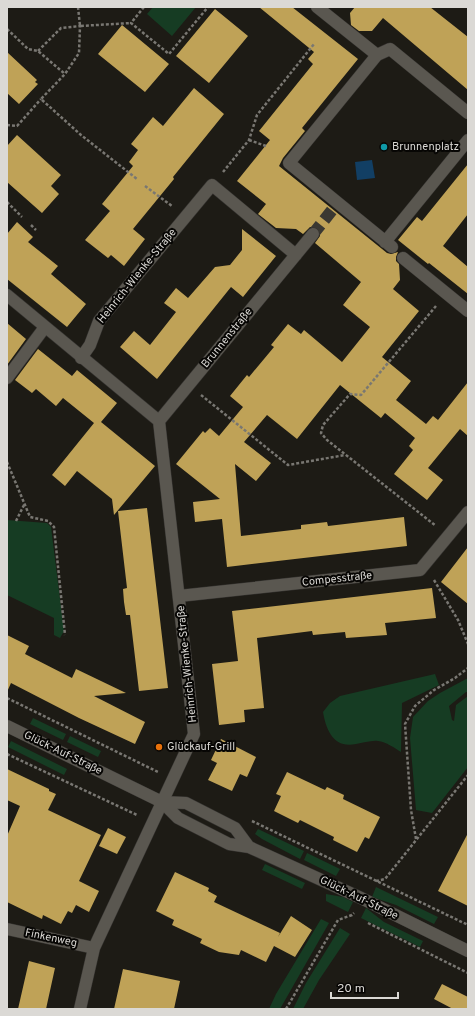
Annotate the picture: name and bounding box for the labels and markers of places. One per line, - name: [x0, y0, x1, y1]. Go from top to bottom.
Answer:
- place label: Brunnenplatz: [392, 140, 459, 154]
- marker: Brunnenplatz: [379, 142, 389, 152]
- place label: Glückauf-Grill: [167, 740, 235, 754]
- marker: Glückauf-Grill: [154, 742, 164, 752]

